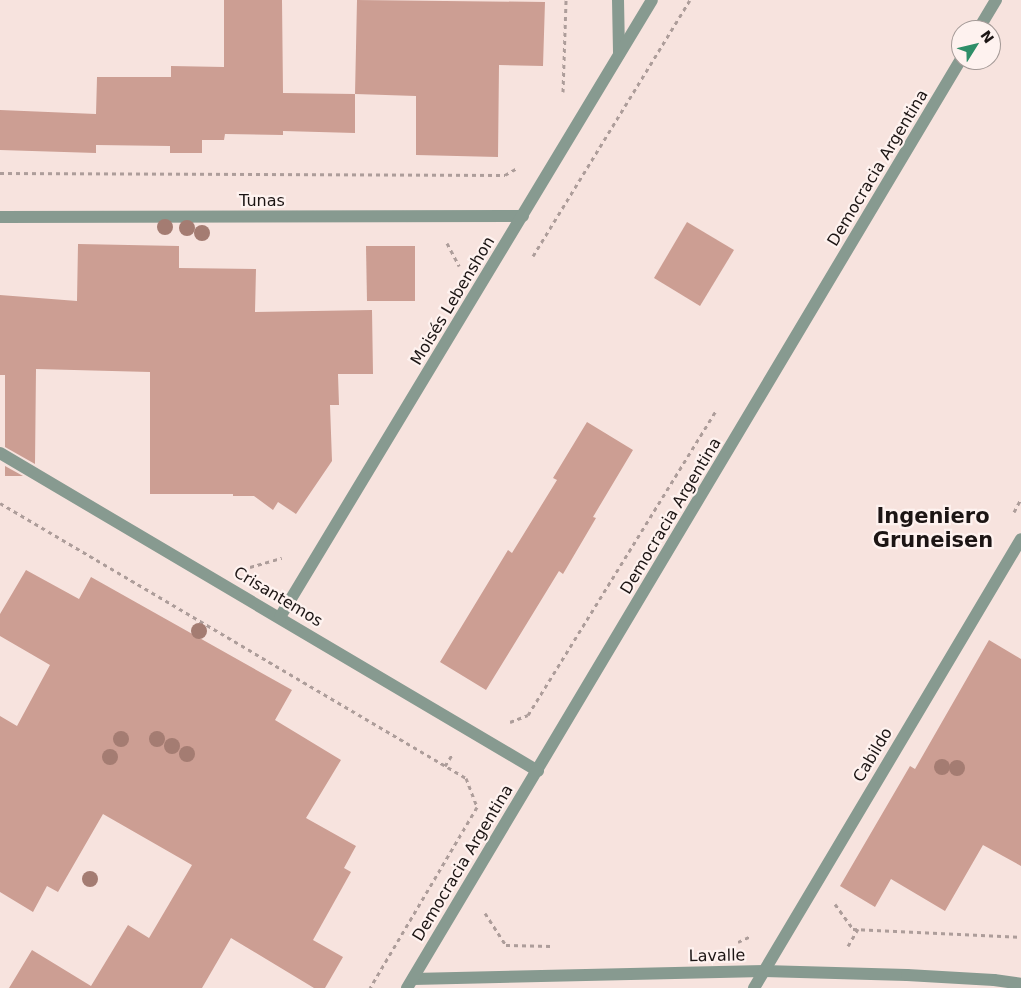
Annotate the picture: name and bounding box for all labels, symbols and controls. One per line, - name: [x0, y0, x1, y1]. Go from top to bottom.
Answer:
- north arrow: [951, 20, 1001, 70]
- text: N: [977, 27, 997, 46]
- street label: Democracia Argentina: [824, 86, 932, 250]
- street label: Tunas: [239, 191, 285, 211]
- street label: Moisés Lebenshon: [407, 233, 499, 369]
- street label: Democracia Argentina: [617, 434, 725, 598]
- district label: Ingeniero Gruneisen: [873, 503, 993, 553]
- street label: Crisantemos: [230, 563, 326, 631]
- street label: Cabildo: [849, 724, 897, 786]
- street label: Democracia Argentina: [409, 781, 517, 945]
- street label: Lavalle: [688, 946, 746, 966]

